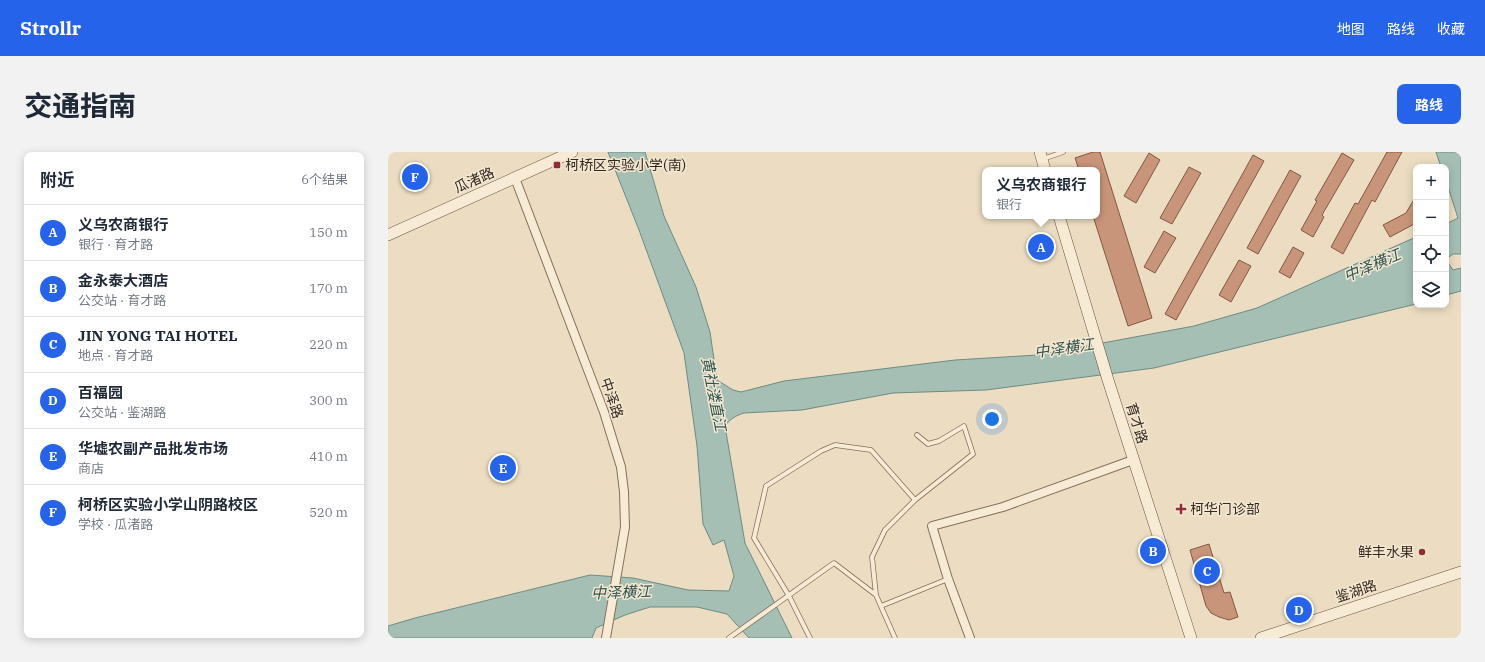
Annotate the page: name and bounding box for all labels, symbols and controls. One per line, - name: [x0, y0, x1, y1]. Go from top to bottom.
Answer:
- text: Strollr: [20, 16, 81, 40]
- text: 地图: [1337, 20, 1365, 38]
- text: 路线: [1387, 20, 1415, 38]
- text: 收藏: [1437, 20, 1465, 38]
- button: 路线: [1397, 84, 1461, 124]
- text: 交通指南: [24, 87, 136, 124]
- place label: 柯桥区实验小学(南): [565, 156, 686, 174]
- marker: 柯桥区实验小学(南): [552, 160, 562, 170]
- pin: F: [402, 162, 428, 192]
- street label: 瓜渚路: [451, 163, 497, 197]
- map controls: [1413, 164, 1449, 308]
- button: +: [1413, 164, 1449, 200]
- popup: [982, 167, 1100, 219]
- text: 附近: [40, 169, 74, 191]
- text: 6个结果: [301, 171, 348, 188]
- text: 义乌农商银行: [996, 175, 1086, 194]
- text: 银行: [996, 196, 1022, 213]
- button: −: [1413, 200, 1449, 236]
- text: 义乌农商银行: [78, 215, 168, 234]
- text: A: [48, 224, 58, 241]
- text: 150 m: [309, 224, 348, 241]
- pin: A: [1028, 232, 1054, 262]
- text: 银行 · 育才路: [78, 236, 153, 253]
- button: locate: [1413, 236, 1449, 272]
- water label: 中泽横江: [1341, 244, 1405, 285]
- text: 金永泰大酒店: [78, 271, 168, 290]
- button: layers: [1413, 272, 1449, 308]
- text: B: [48, 280, 58, 297]
- text: 170 m: [309, 280, 348, 297]
- text: 公交站 · 育才路: [78, 292, 166, 309]
- text: JIN YONG TAI HOTEL: [78, 326, 237, 345]
- water label: 中泽横江: [1033, 334, 1097, 362]
- text: C: [49, 336, 57, 353]
- text: 220 m: [309, 336, 348, 353]
- text: 地点 · 育才路: [78, 347, 153, 364]
- water label: 黄社溇直江: [698, 355, 731, 435]
- street label: 中泽路: [597, 375, 627, 421]
- text: 百福园: [78, 383, 123, 402]
- text: D: [48, 392, 58, 409]
- text: 300 m: [309, 392, 348, 409]
- street label: 育才路: [1122, 400, 1152, 446]
- text: 公交站 · 鉴湖路: [78, 404, 166, 421]
- your location: [982, 409, 1002, 429]
- text: 华墟农副产品批发市场: [78, 439, 228, 458]
- text: E: [49, 448, 57, 465]
- text: 410 m: [309, 448, 348, 465]
- pin: E: [490, 453, 516, 483]
- text: 商店: [78, 460, 104, 477]
- text: 柯桥区实验小学山阴路校区: [78, 495, 258, 514]
- place label: 柯华门诊部: [1190, 500, 1260, 518]
- marker: 柯华门诊部: [1175, 503, 1187, 515]
- text: F: [49, 504, 57, 521]
- text: 520 m: [309, 504, 348, 521]
- text: 学校 · 瓜渚路: [78, 516, 153, 533]
- pin: B: [1140, 536, 1166, 566]
- place label: 鲜丰水果: [1358, 543, 1414, 561]
- marker: 鲜丰水果: [1417, 547, 1427, 557]
- pin: C: [1194, 556, 1220, 586]
- street label: 鉴湖路: [1333, 576, 1379, 606]
- water label: 中泽横江: [591, 581, 653, 603]
- pin: D: [1286, 595, 1312, 625]

